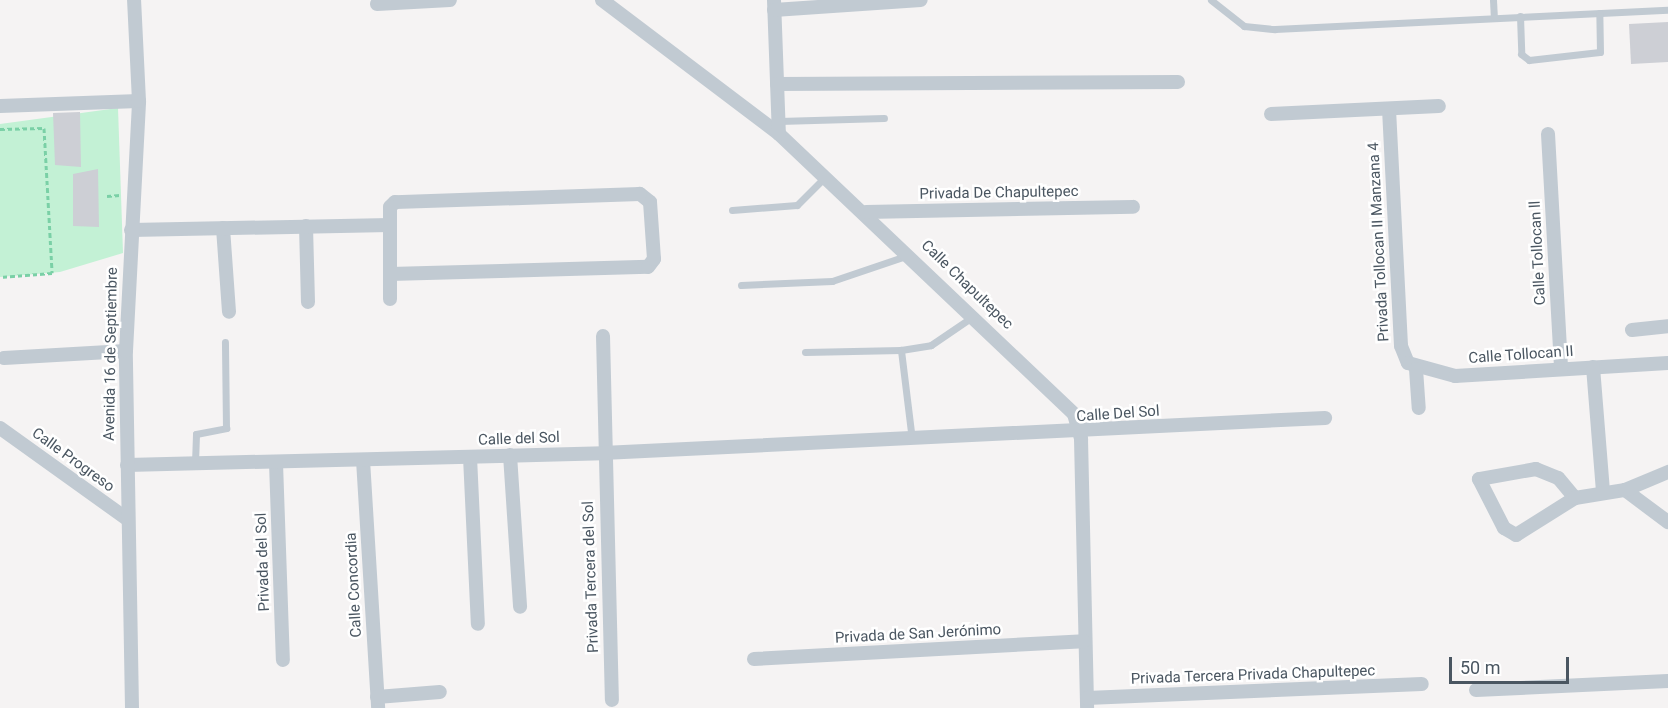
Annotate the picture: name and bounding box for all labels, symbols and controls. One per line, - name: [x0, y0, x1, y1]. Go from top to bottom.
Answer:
- street label: Privada Tollocan II Manzana 4: [1365, 142, 1393, 342]
- street label: Privada De Chapultepec: [919, 183, 1079, 203]
- street label: Calle Tollocan ll: [1526, 200, 1550, 306]
- street label: Calle Chapultepec: [917, 237, 1017, 333]
- street label: Avenida 16 de Septiembre: [100, 267, 122, 441]
- street label: Calle Tollocan II: [1468, 342, 1574, 368]
- street label: Calle Del Sol: [1076, 402, 1160, 426]
- street label: Calle Progreso: [28, 424, 118, 496]
- street label: Calle del Sol: [478, 429, 560, 449]
- street label: Privada Tercera del Sol: [579, 501, 603, 653]
- street label: Privada del Sol: [252, 512, 274, 612]
- street label: Calle Concordia: [342, 532, 366, 638]
- street label: Privada de San Jerónimo: [834, 621, 1002, 647]
- scale bar: [1452, 645, 1572, 683]
- text: 50 m: [1460, 657, 1500, 678]
- street label: Privada Tercera Privada Chapultepec: [1130, 662, 1376, 688]

